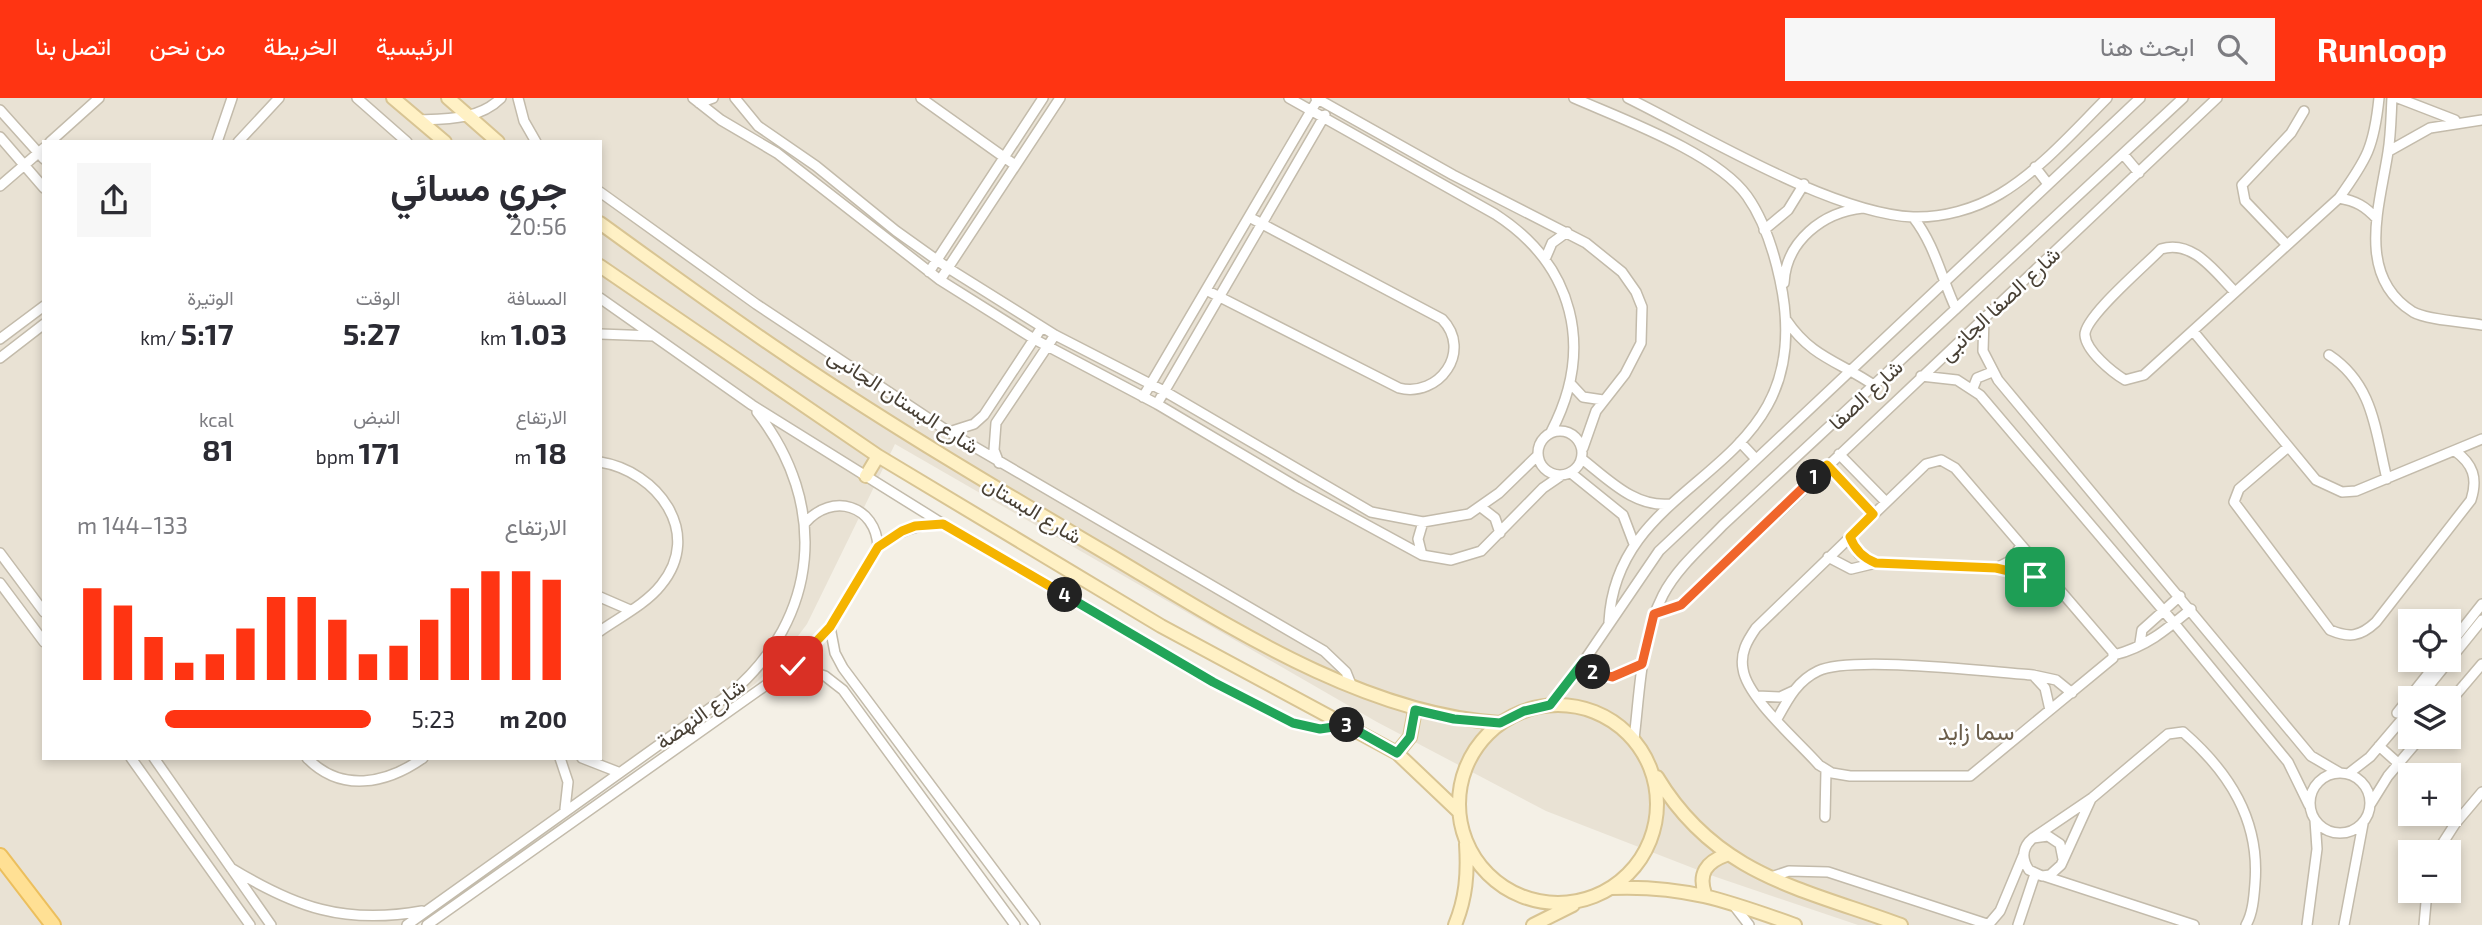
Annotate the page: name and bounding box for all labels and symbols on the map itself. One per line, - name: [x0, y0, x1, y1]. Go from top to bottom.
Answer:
- street label: شارع الصفا الجانبى: [1933, 241, 2067, 368]
- street label: شارع البستان الجانبى: [822, 342, 984, 461]
- street label: شارع الصفا: [1823, 354, 1909, 437]
- pin: 1: [1797, 460, 1832, 494]
- street label: شارع البستان: [978, 470, 1087, 551]
- pin: [2005, 547, 2065, 607]
- pin: 4: [1048, 578, 1082, 612]
- pin: [763, 636, 823, 696]
- pin: 2: [1576, 654, 1610, 690]
- street label: شارع النهضة: [650, 672, 751, 756]
- pin: 3: [1330, 708, 1364, 742]
- district label: سما زايد: [1938, 716, 2014, 747]

